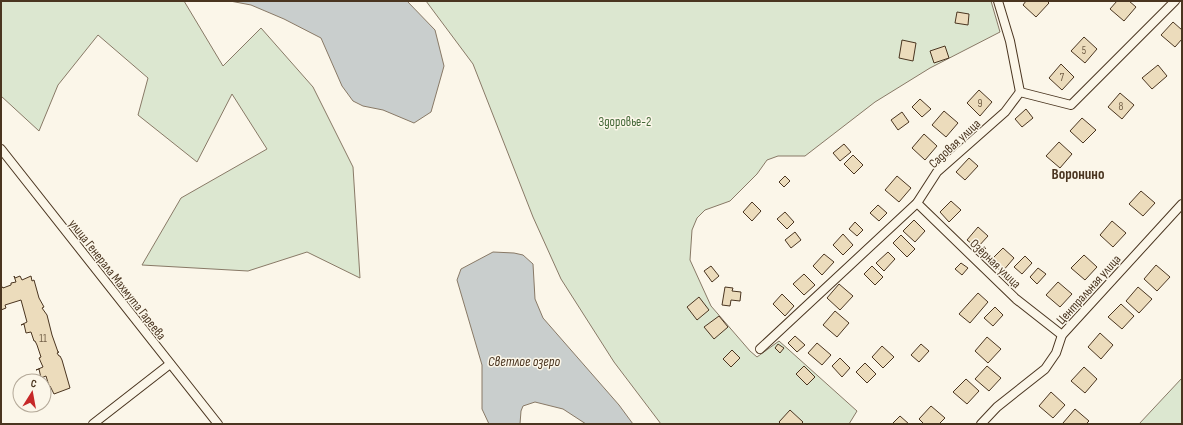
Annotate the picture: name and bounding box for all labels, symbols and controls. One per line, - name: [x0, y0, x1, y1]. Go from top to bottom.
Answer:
- house number: 5: [1082, 44, 1086, 57]
- house number: 7: [1060, 71, 1065, 84]
- house number: 9: [978, 97, 983, 110]
- house number: 8: [1119, 100, 1124, 113]
- park label: Здоровье-2: [599, 114, 651, 130]
- street label: Садовая улица: [926, 116, 984, 172]
- district label: Воронино: [1052, 165, 1104, 184]
- street label: улица Генерала Махмута Гареева: [65, 216, 169, 343]
- street label: Озёрная улица: [966, 235, 1024, 292]
- street label: Центральная улица: [1053, 251, 1124, 328]
- house number: 11: [39, 332, 47, 345]
- water label: Светлое озеро: [488, 353, 560, 370]
- north arrow: [12, 373, 52, 413]
- text: С: [30, 377, 38, 391]

